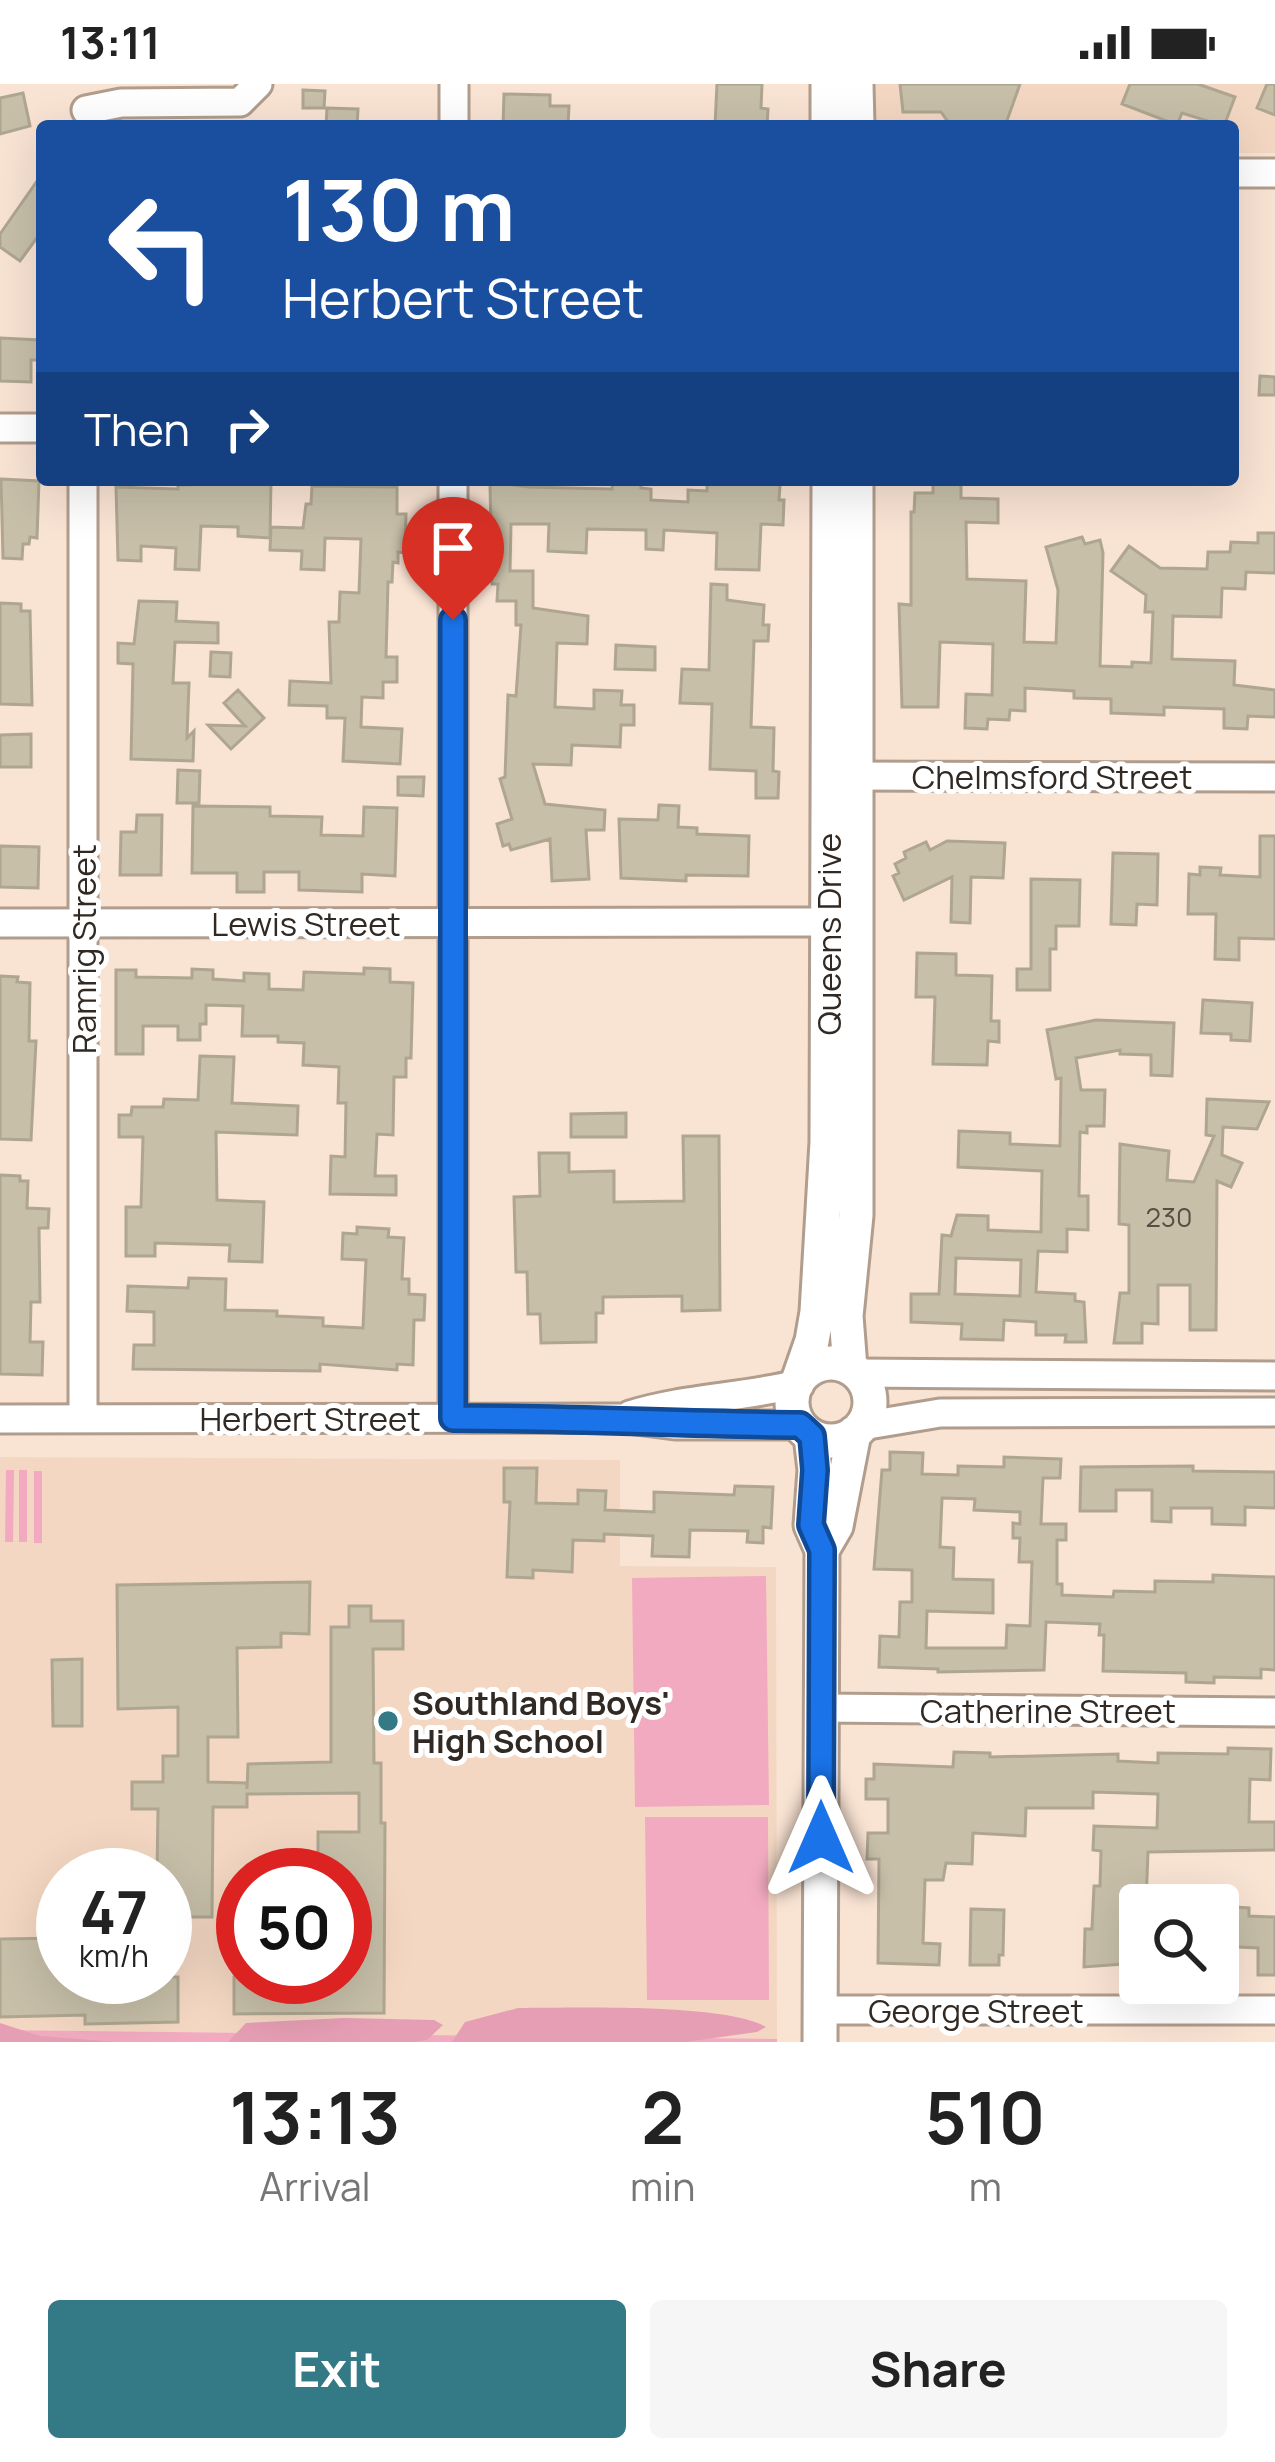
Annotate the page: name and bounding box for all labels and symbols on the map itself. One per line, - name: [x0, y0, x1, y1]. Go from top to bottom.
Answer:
- pin: [402, 497, 504, 620]
- street label: Chelmsford Street: [912, 754, 1192, 799]
- street label: Queens Drive: [806, 833, 851, 1035]
- street label: Ramrig Street: [61, 844, 106, 1054]
- street label: Lewis Street: [211, 901, 401, 946]
- house number: 230: [1146, 1198, 1192, 1235]
- street label: Herbert Street: [199, 1396, 421, 1441]
- place label: Southland Boys' High School: [412, 1680, 670, 1763]
- street label: Catherine Street: [920, 1688, 1176, 1733]
- marker: Southland Boys' High School: [375, 1708, 401, 1734]
- position arrow: [758, 1775, 884, 1901]
- speed limit sign: 50: [216, 1848, 372, 2004]
- street label: George Street: [868, 1988, 1084, 2033]

